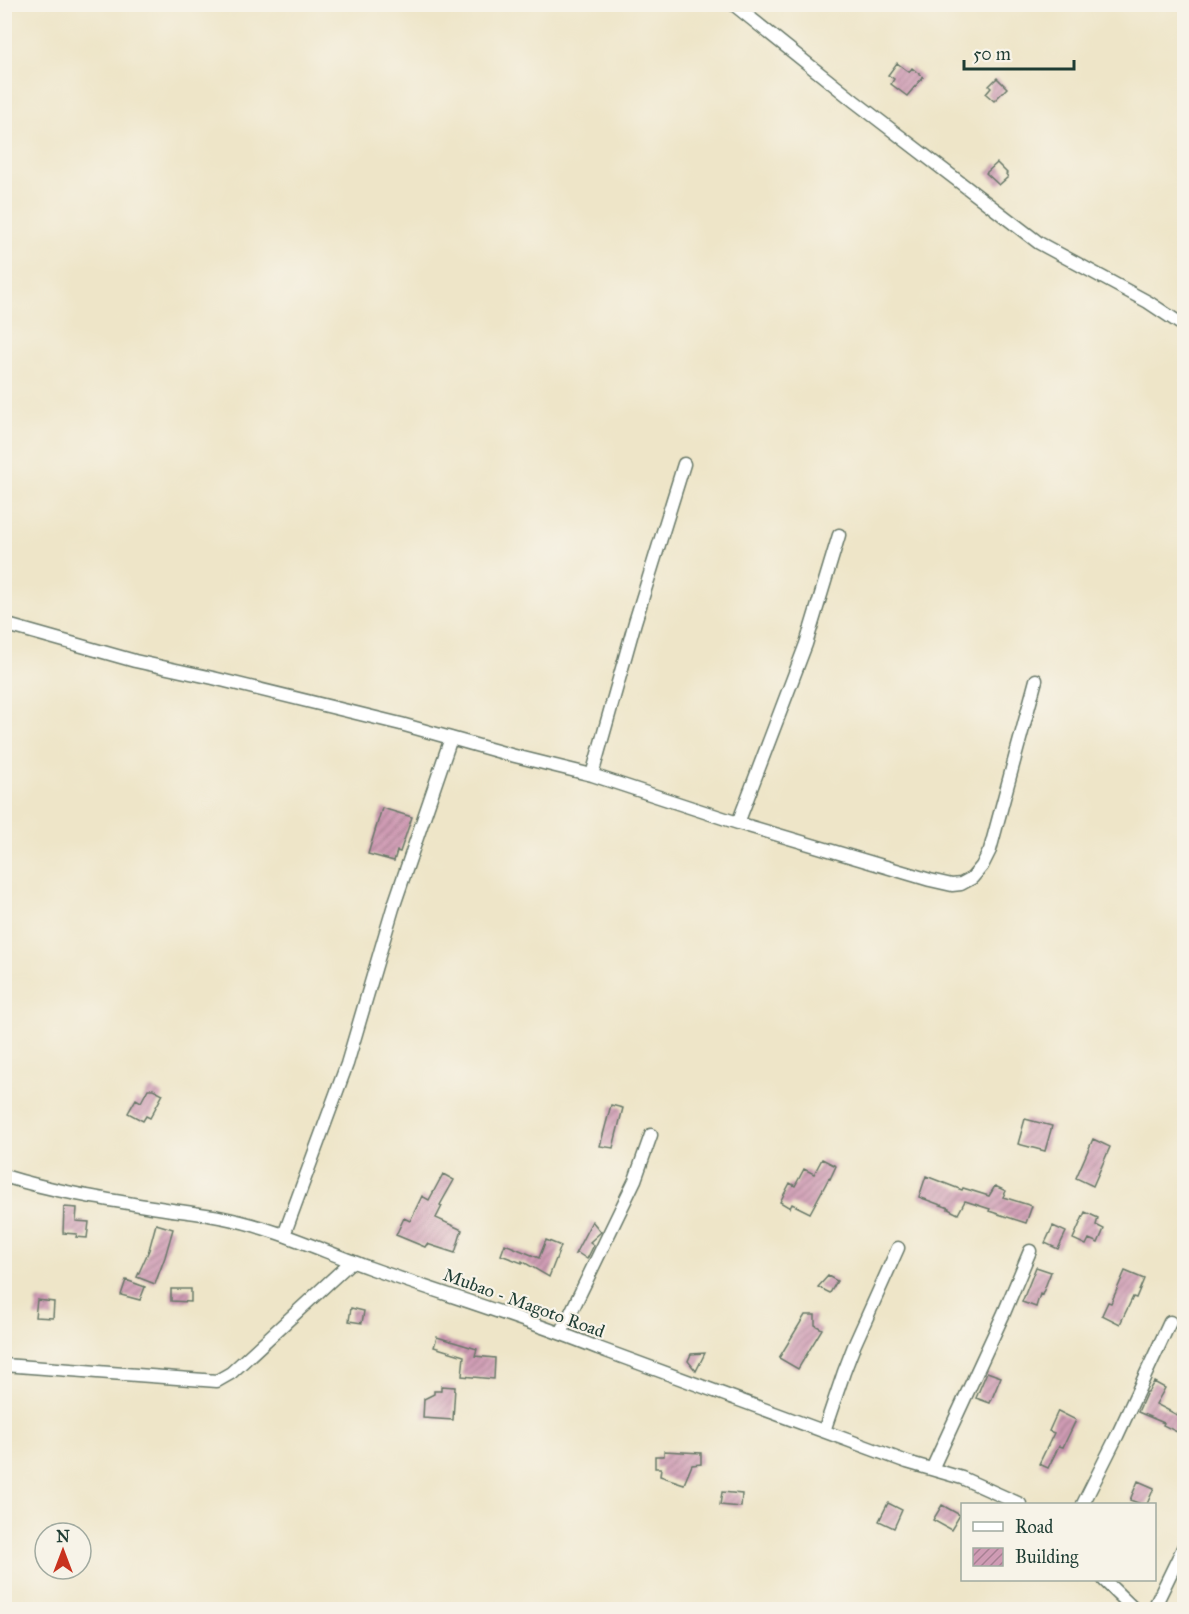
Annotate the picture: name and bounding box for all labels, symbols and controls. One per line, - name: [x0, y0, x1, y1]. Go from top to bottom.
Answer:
- scale bar: [964, 33, 1074, 71]
- text: 50 m: [973, 43, 1011, 65]
- street label: Mubao - Magoto Road: [440, 1264, 608, 1343]
- legend: [961, 1503, 1156, 1581]
- text: Road: [1015, 1516, 1053, 1538]
- north arrow: [33, 1521, 93, 1581]
- text: N: [56, 1527, 70, 1546]
- text: Building: [1015, 1546, 1079, 1569]

